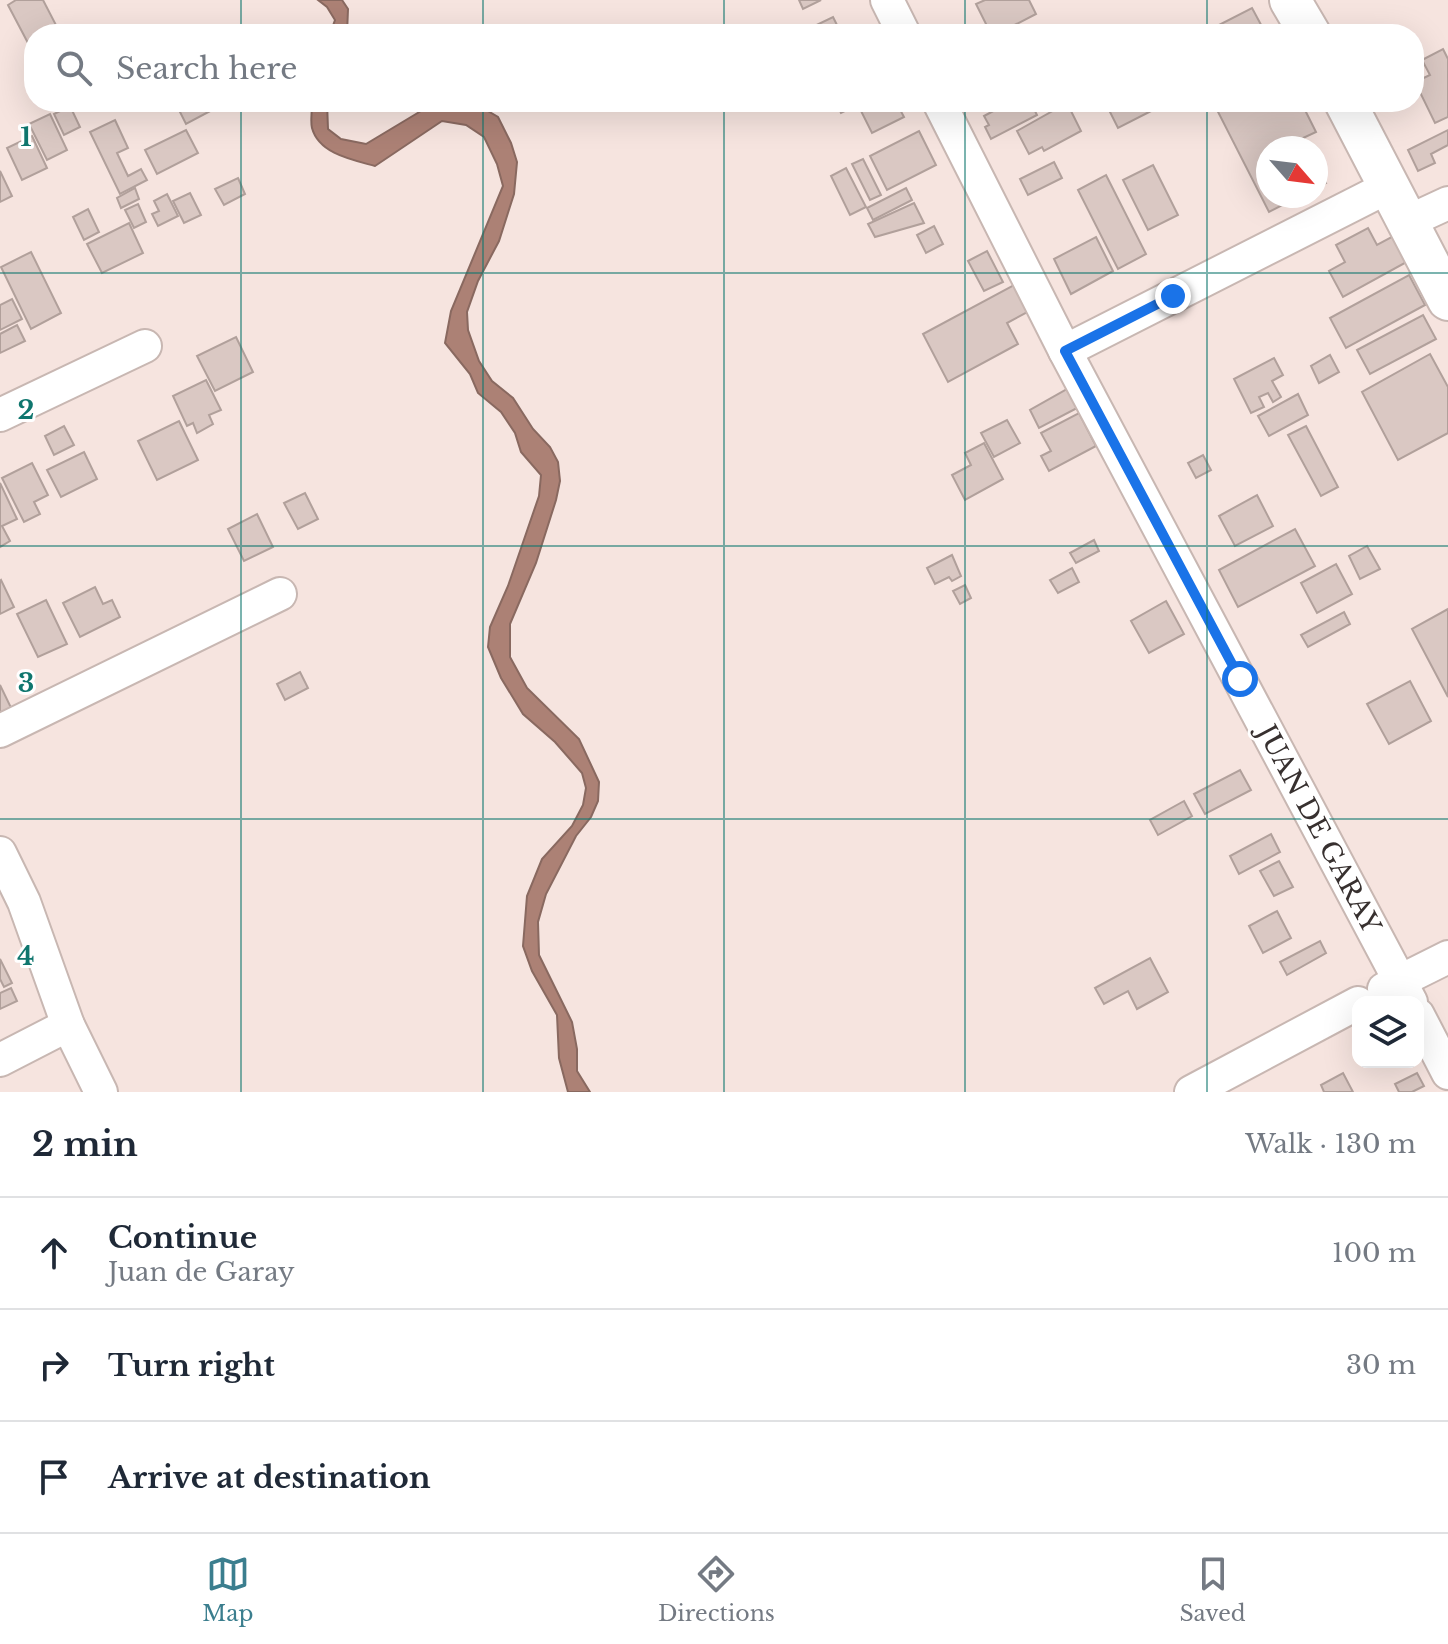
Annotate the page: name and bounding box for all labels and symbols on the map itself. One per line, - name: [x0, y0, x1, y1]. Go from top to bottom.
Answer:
- text: 1: [20, 121, 32, 153]
- north arrow: [1256, 136, 1328, 208]
- route end: [1155, 278, 1191, 314]
- text: 2: [18, 394, 34, 426]
- route start: [1222, 661, 1258, 697]
- text: 3: [18, 667, 34, 699]
- street label: JUAN DE GARAY: [1249, 717, 1388, 940]
- text: 4: [17, 940, 35, 972]

